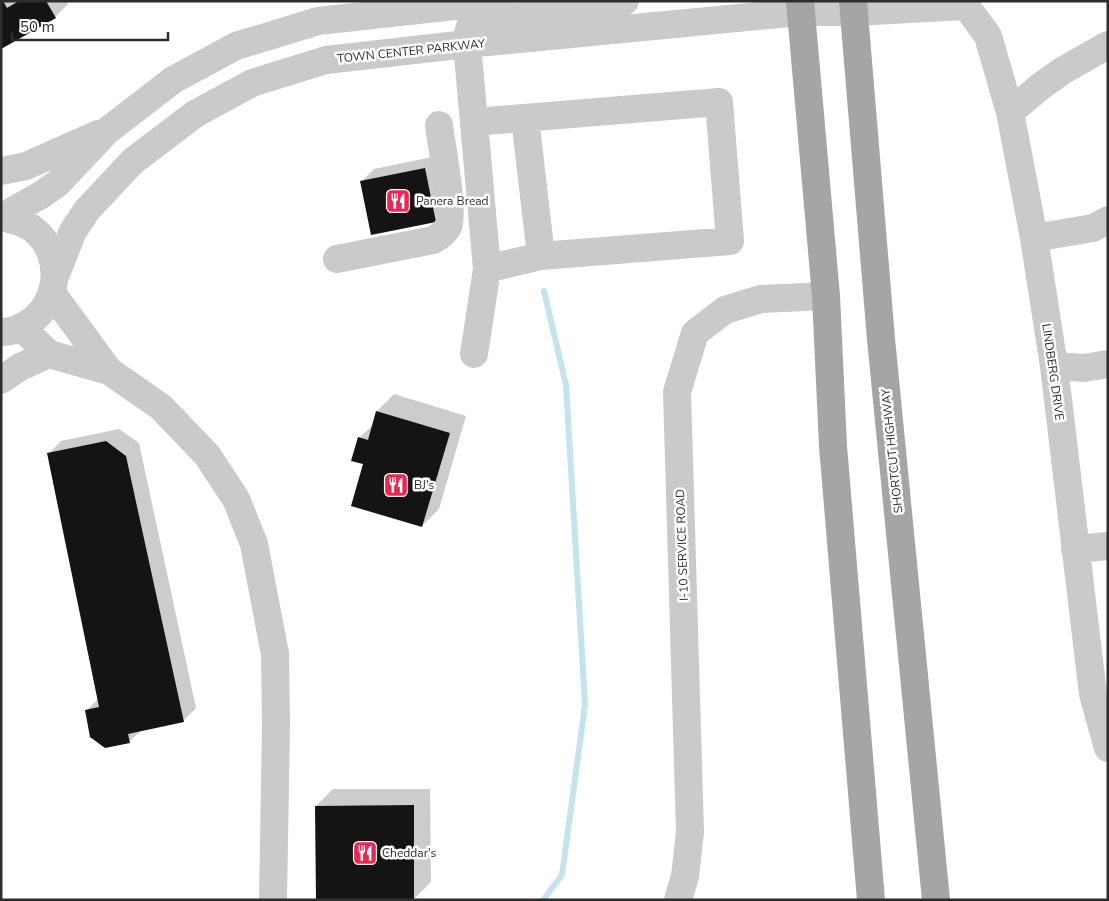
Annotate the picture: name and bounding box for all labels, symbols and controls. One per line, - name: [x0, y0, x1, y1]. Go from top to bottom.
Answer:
- scale bar: [12, 10, 169, 42]
- text: 50 m: [20, 17, 55, 37]
- street label: TOWN CENTER PARKWAY: [336, 35, 487, 67]
- restaurant icon: Panera Bread: [385, 188, 411, 214]
- place label: Panera Bread: [416, 193, 489, 209]
- street label: LINDBERG DRIVE: [1038, 323, 1068, 421]
- street label: SHORTCUT HIGHWAY: [877, 387, 906, 514]
- restaurant icon: BJ's: [383, 472, 409, 498]
- place label: BJ's: [414, 477, 435, 493]
- street label: I-10 SERVICE ROAD: [672, 489, 692, 601]
- restaurant icon: Cheddar's: [352, 840, 378, 866]
- place label: Cheddar's: [382, 845, 437, 861]

